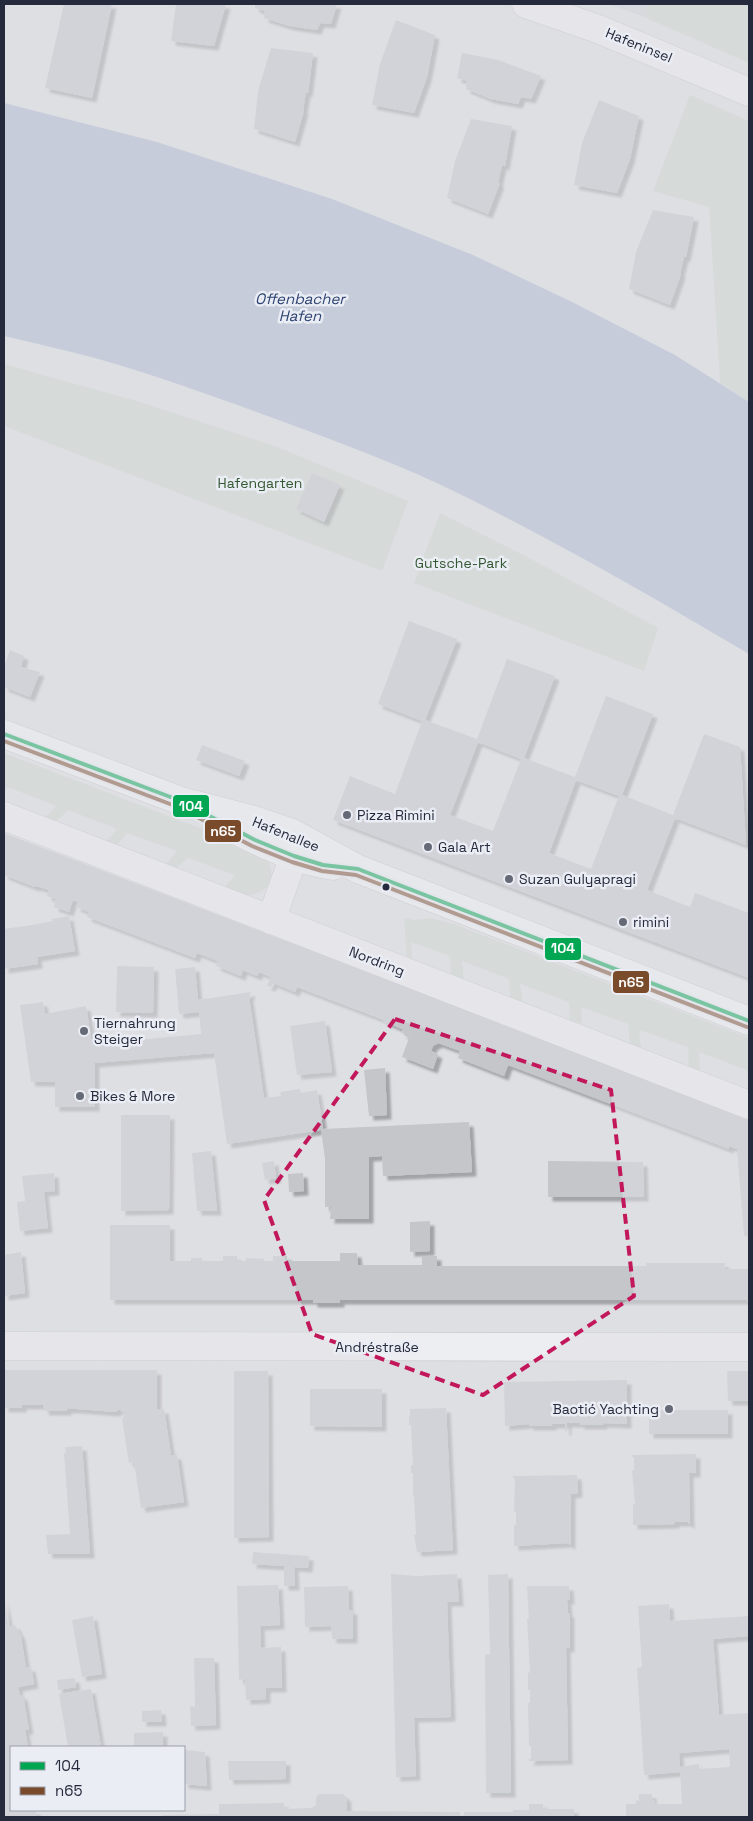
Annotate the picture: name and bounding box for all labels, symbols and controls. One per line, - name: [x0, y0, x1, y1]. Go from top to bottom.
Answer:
- street label: Hafeninsel: [603, 23, 675, 67]
- water label: Offenbacher Hafen: [255, 289, 346, 325]
- park label: Hafengarten: [218, 474, 302, 492]
- park label: Gutsche-Park: [415, 554, 508, 572]
- line badge: 104: [172, 794, 210, 818]
- text: 104: [179, 797, 203, 815]
- place label: Pizza Rimini: [357, 806, 435, 824]
- marker: Pizza Rimini: [341, 809, 353, 821]
- street label: Hafenallee: [250, 812, 322, 856]
- line badge: n65: [204, 819, 242, 843]
- text: n65: [210, 822, 236, 840]
- place label: Gala Art: [438, 838, 491, 856]
- marker: Gala Art: [422, 841, 434, 853]
- place label: Suzan Gulyapragi: [519, 870, 636, 888]
- marker: Suzan Gulyapragi: [503, 873, 515, 885]
- unlabelled marker: [381, 882, 391, 892]
- place label: rimini: [633, 913, 669, 931]
- marker: rimini: [617, 916, 629, 928]
- line badge: 104: [544, 937, 582, 961]
- text: 104: [551, 939, 575, 957]
- street label: Nordring: [347, 942, 407, 980]
- line badge: n65: [612, 970, 650, 994]
- text: n65: [618, 973, 644, 991]
- place label: Tiernahrung Steiger: [94, 1014, 176, 1048]
- marker: Tiernahrung Steiger: [78, 1025, 90, 1037]
- place label: Bikes & More: [90, 1087, 175, 1105]
- marker: Bikes & More: [74, 1090, 86, 1102]
- street label: Andréstraße: [335, 1338, 419, 1356]
- place label: Baotić Yachting: [552, 1400, 659, 1418]
- marker: Baotić Yachting: [663, 1403, 675, 1415]
- legend: [10, 1746, 185, 1811]
- text: 104: [55, 1756, 80, 1775]
- text: n65: [55, 1781, 82, 1800]

